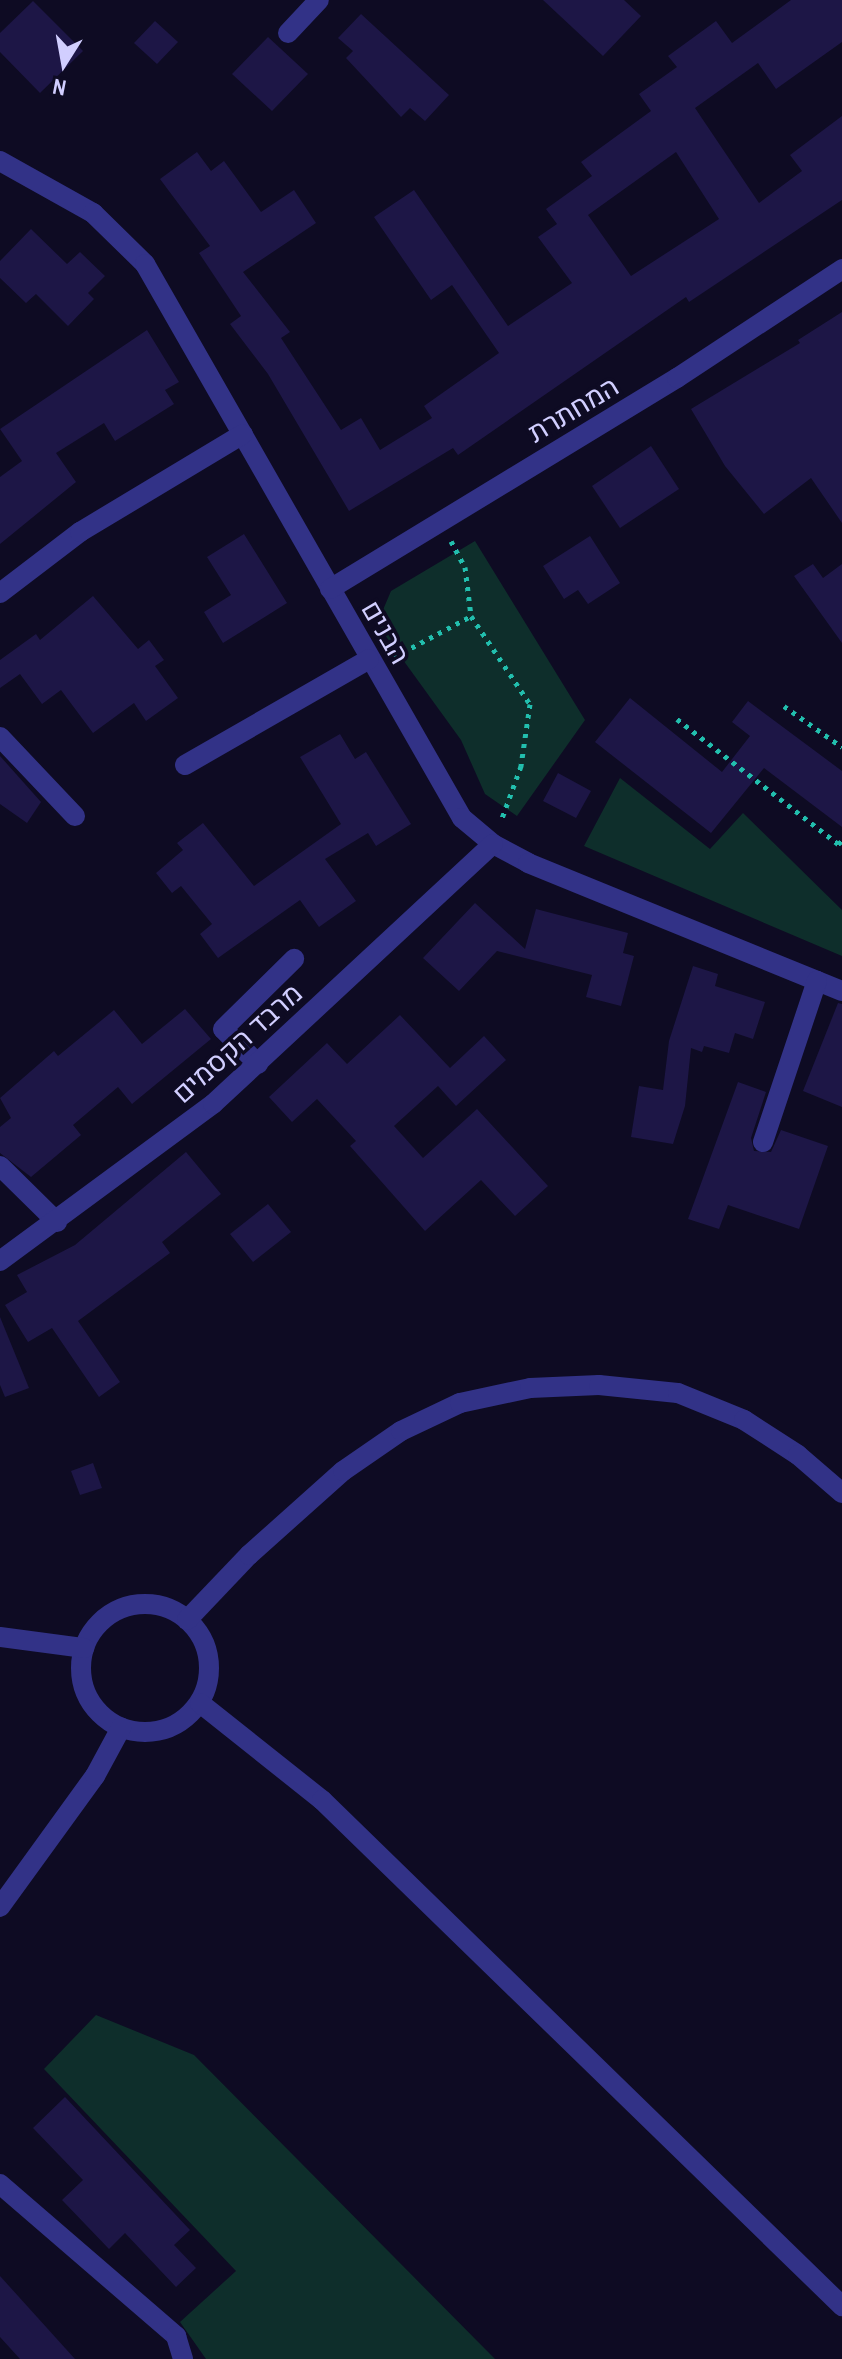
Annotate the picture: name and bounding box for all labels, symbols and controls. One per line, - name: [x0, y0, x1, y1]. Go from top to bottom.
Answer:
- north arrow: [24, 24, 104, 104]
- text: N: [50, 72, 69, 104]
- street label: המחתרת: [522, 369, 624, 449]
- street label: הבנים: [355, 594, 417, 670]
- street label: מרבד הקסמים: [165, 976, 309, 1110]

